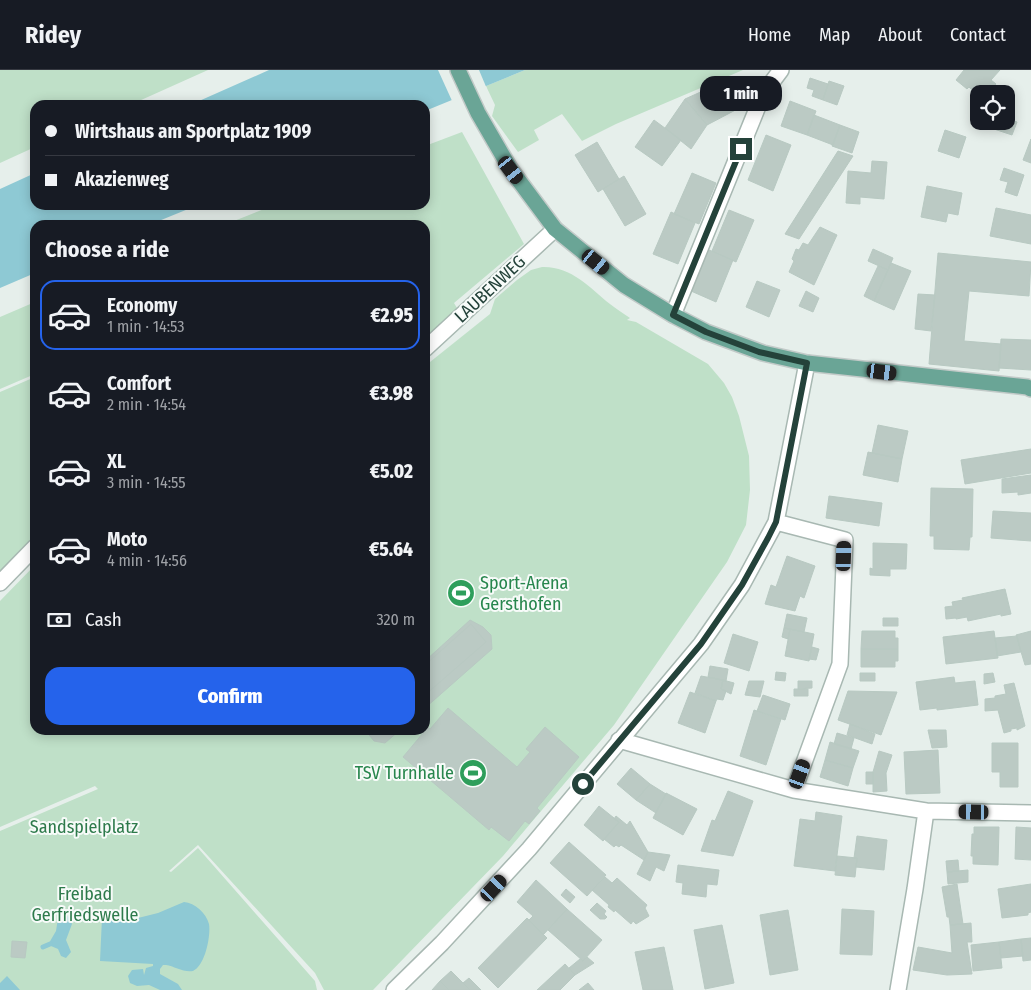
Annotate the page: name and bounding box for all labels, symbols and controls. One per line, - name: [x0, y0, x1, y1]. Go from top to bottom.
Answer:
- text: Ridey: [25, 21, 81, 49]
- text: Home: [748, 24, 791, 46]
- text: Map: [819, 24, 850, 46]
- text: About: [878, 24, 922, 46]
- text: Contact: [950, 24, 1006, 46]
- callout: 1 min: [700, 77, 782, 112]
- text: 1 min: [724, 84, 758, 103]
- map controls: [970, 85, 1015, 130]
- button: locate: [970, 85, 1015, 130]
- text: Wirtshaus am Sportplatz 1909: [75, 120, 311, 143]
- route end: [730, 138, 752, 160]
- car: [495, 154, 526, 186]
- text: Akazienweg: [75, 168, 169, 191]
- text: Choose a ride: [45, 236, 169, 263]
- car: [579, 247, 612, 277]
- street label: LAUBENWEG: [450, 251, 530, 327]
- icon: car: [47, 293, 92, 338]
- text: Economy: [107, 294, 177, 317]
- text: €2.95: [370, 304, 413, 327]
- text: 1 min · 14:53: [107, 317, 185, 336]
- car: [866, 363, 897, 381]
- icon: car: [47, 371, 92, 416]
- text: Comfort: [107, 372, 171, 395]
- text: €3.98: [369, 382, 413, 405]
- text: 2 min · 14:54: [107, 395, 186, 414]
- icon: car: [47, 449, 92, 494]
- text: XL: [107, 450, 126, 473]
- text: €5.02: [370, 460, 413, 483]
- text: 3 min · 14:55: [107, 473, 186, 492]
- icon: car: [47, 527, 92, 572]
- text: Moto: [107, 528, 147, 551]
- text: €5.64: [369, 538, 413, 561]
- car: [835, 541, 852, 571]
- text: 4 min · 14:56: [107, 551, 187, 570]
- place label: Sport-Arena Gersthofen: [480, 572, 569, 615]
- sports icon: Sport-Arena Gersthofen: [446, 578, 476, 608]
- icon: cash: [45, 606, 73, 634]
- text: Cash: [85, 608, 122, 631]
- text: 320 m: [376, 610, 415, 629]
- button: Confirm: [45, 667, 415, 725]
- car: [787, 757, 812, 791]
- sports icon: TSV Turnhalle: [458, 758, 488, 788]
- place label: TSV Turnhalle: [355, 762, 454, 784]
- route start: [572, 773, 594, 795]
- car: [958, 804, 989, 820]
- park label: Sandspielplatz: [30, 816, 138, 838]
- car: [478, 872, 509, 904]
- park label: Freibad Gerfriedswelle: [32, 883, 139, 926]

